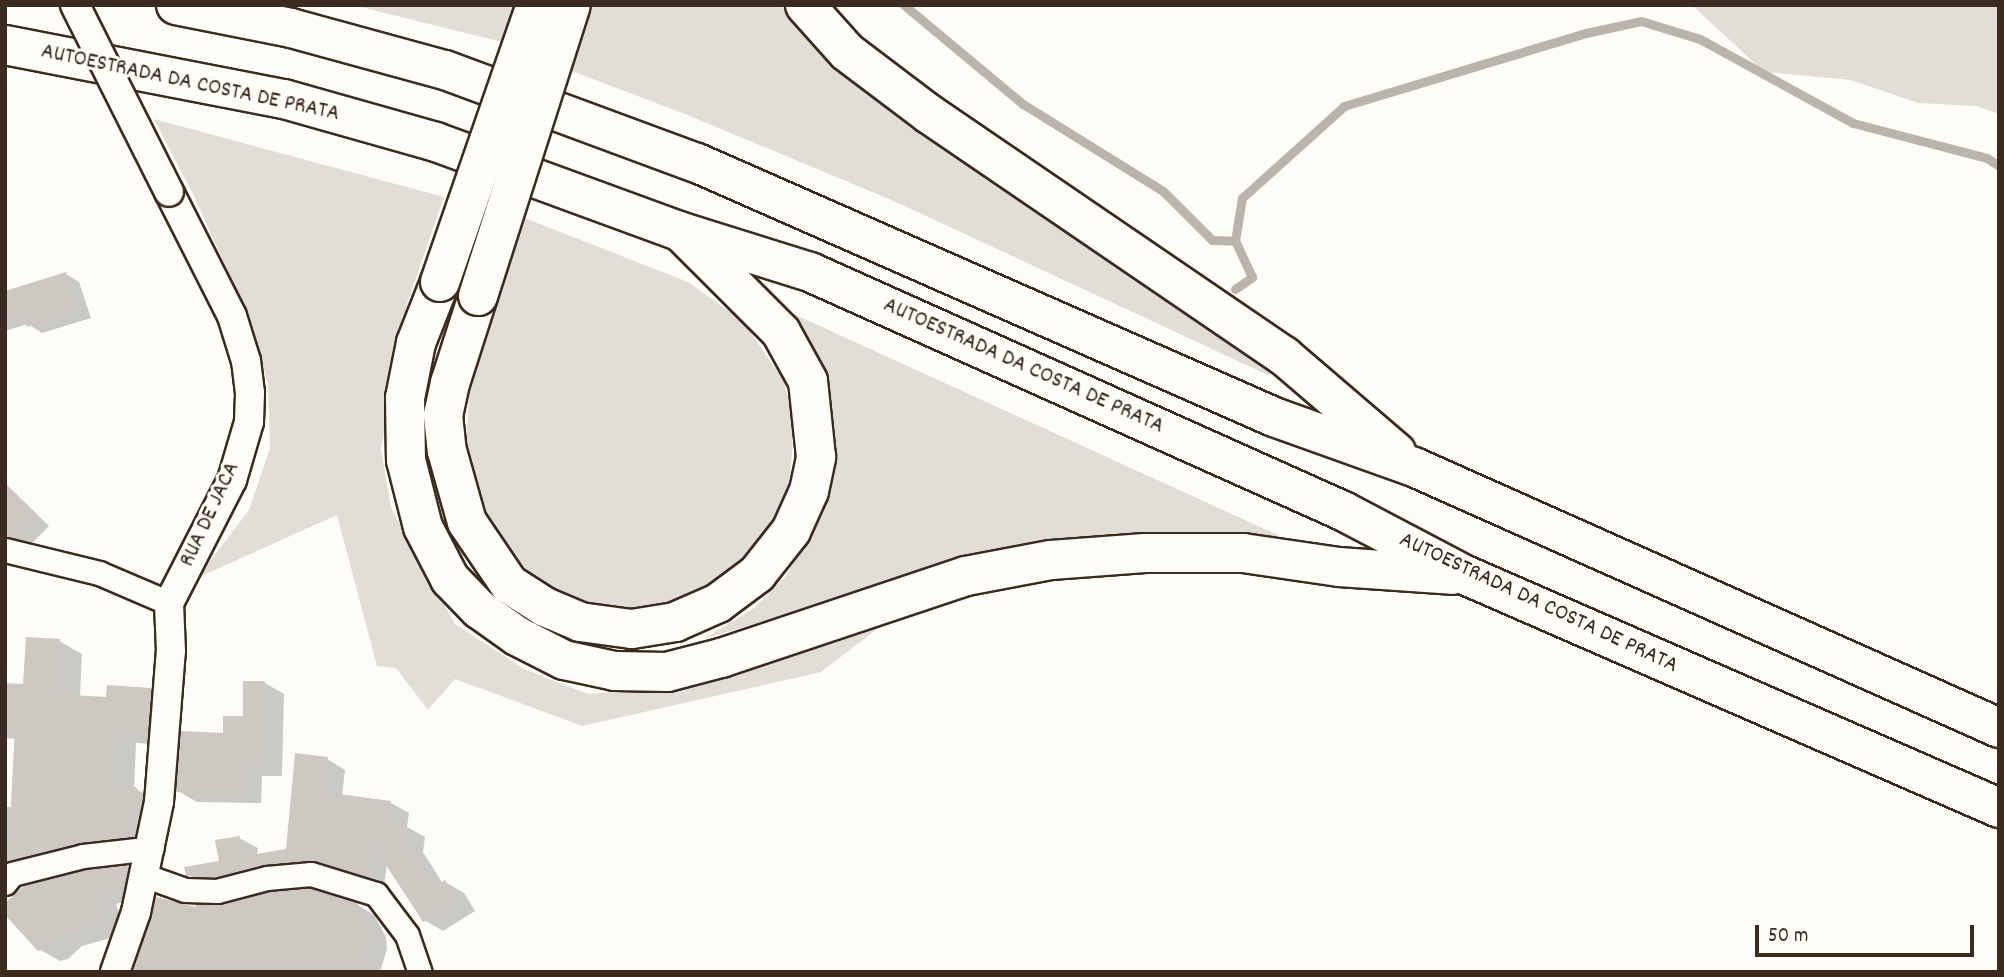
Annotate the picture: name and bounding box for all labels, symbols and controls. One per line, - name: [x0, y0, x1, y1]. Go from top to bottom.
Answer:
- street label: AUTOESTRADA DA COSTA DE PRATA: [38, 39, 342, 129]
- street label: AUTOESTRADA DA COSTA DE PRATA: [878, 293, 1168, 441]
- street label: RUA DE JACA: [175, 458, 247, 572]
- street label: AUTOESTRADA DA COSTA DE PRATA: [1394, 527, 1682, 681]
- scale bar: [1759, 911, 1978, 955]
- text: 50 m: [1768, 922, 1808, 952]

